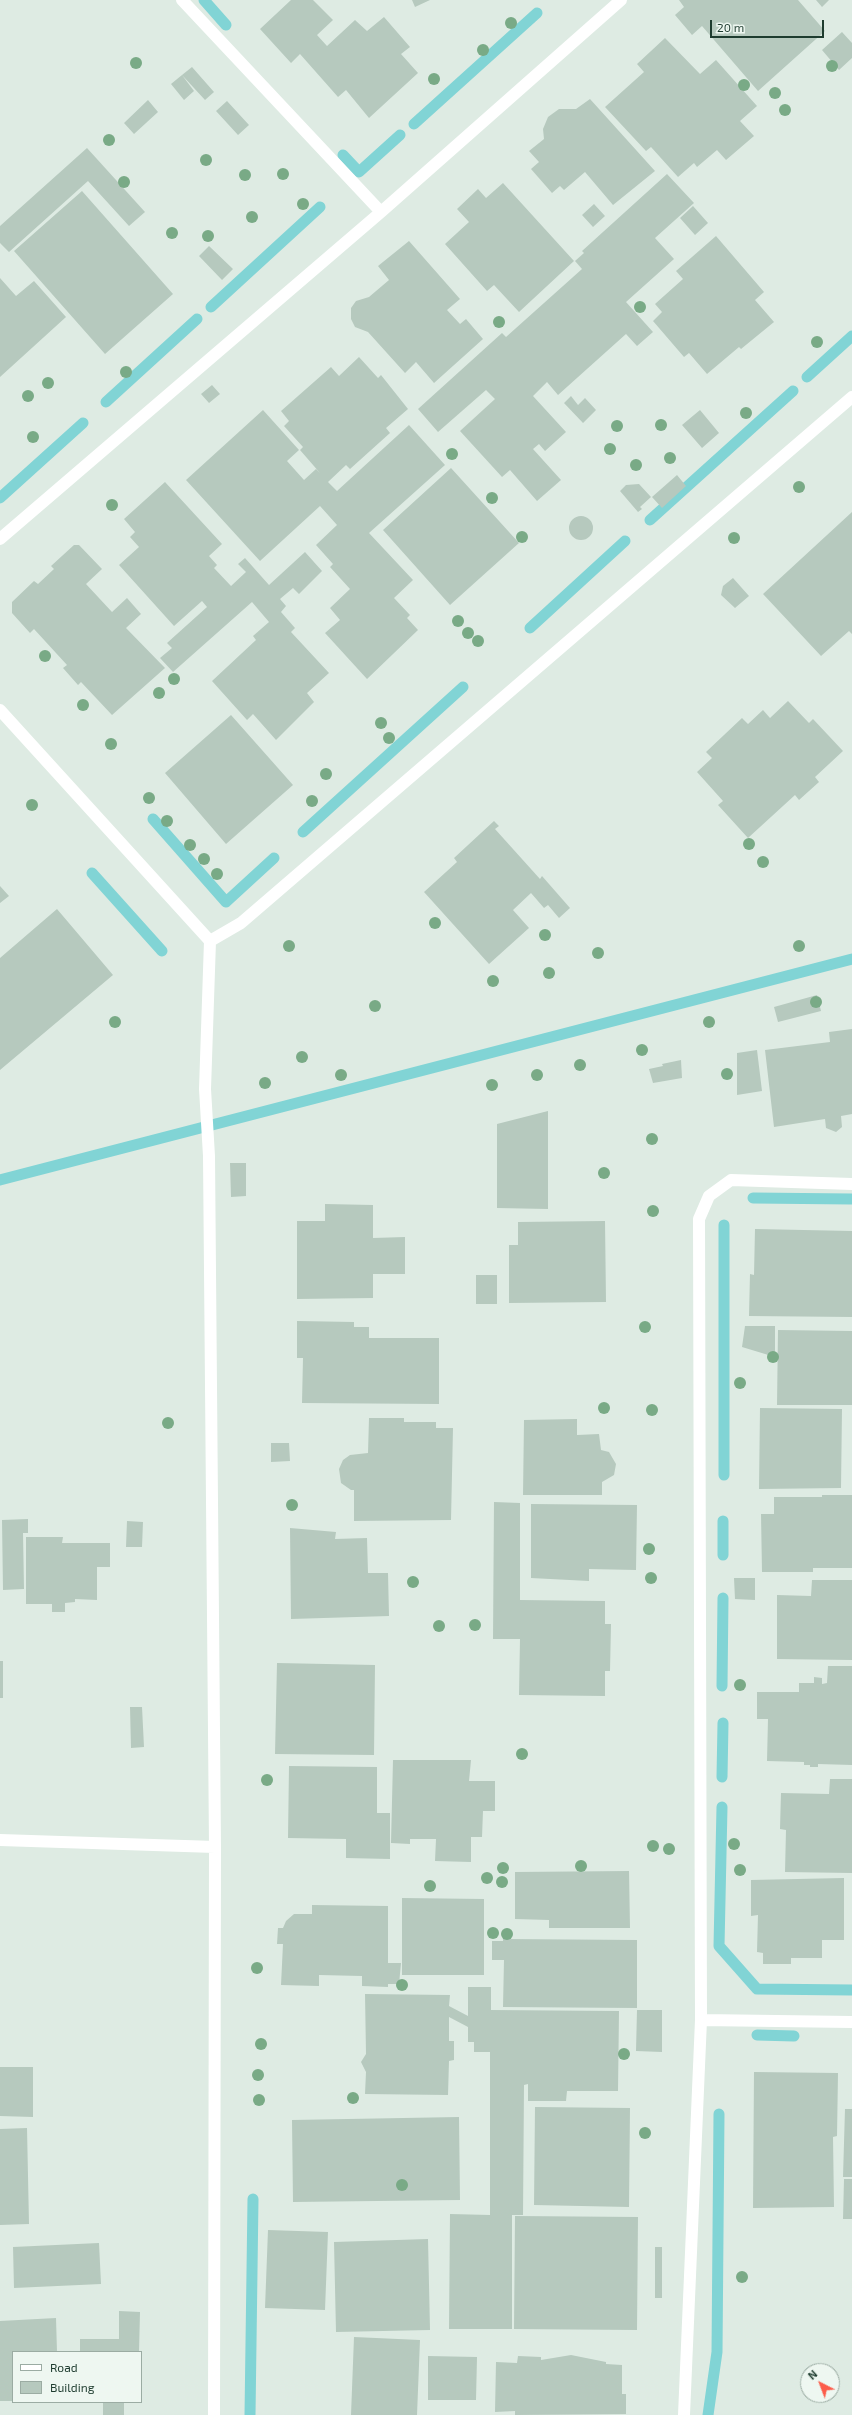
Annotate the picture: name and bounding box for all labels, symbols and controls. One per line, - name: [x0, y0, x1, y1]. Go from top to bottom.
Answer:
- scale bar: [712, 12, 826, 38]
- text: 20 m: [717, 20, 744, 34]
- legend: [12, 2351, 142, 2403]
- text: Road: [50, 2360, 78, 2374]
- north arrow: [800, 2363, 840, 2403]
- text: N: [805, 2367, 820, 2382]
- text: Building: [50, 2380, 94, 2394]

